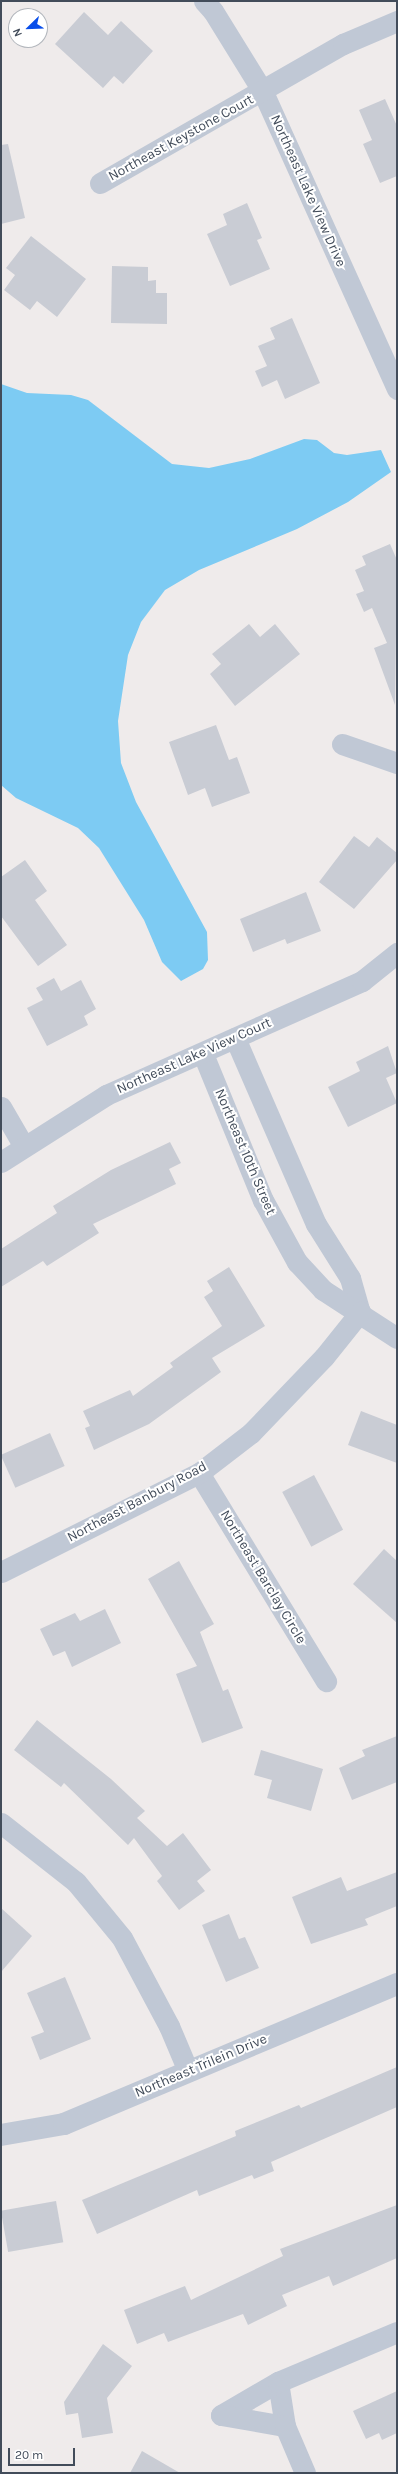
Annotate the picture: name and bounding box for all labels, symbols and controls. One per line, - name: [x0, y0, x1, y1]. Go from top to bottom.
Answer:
- north arrow: [8, 8, 48, 48]
- text: N: [10, 26, 25, 39]
- street label: Northeast Keystone Court: [106, 91, 256, 185]
- street label: Northeast Lake View Drive: [267, 112, 349, 270]
- street label: Northeast Lake View Court: [114, 1014, 274, 1098]
- street label: Northeast 10th Street: [211, 1086, 279, 1218]
- street label: Northeast Banbury Road: [64, 1458, 210, 1546]
- street label: Northeast Barclay Circle: [216, 1507, 310, 1647]
- street label: Northeast Trilein Drive: [132, 2031, 270, 2101]
- scale bar: [10, 2440, 77, 2466]
- text: 20 m: [15, 2448, 43, 2462]

